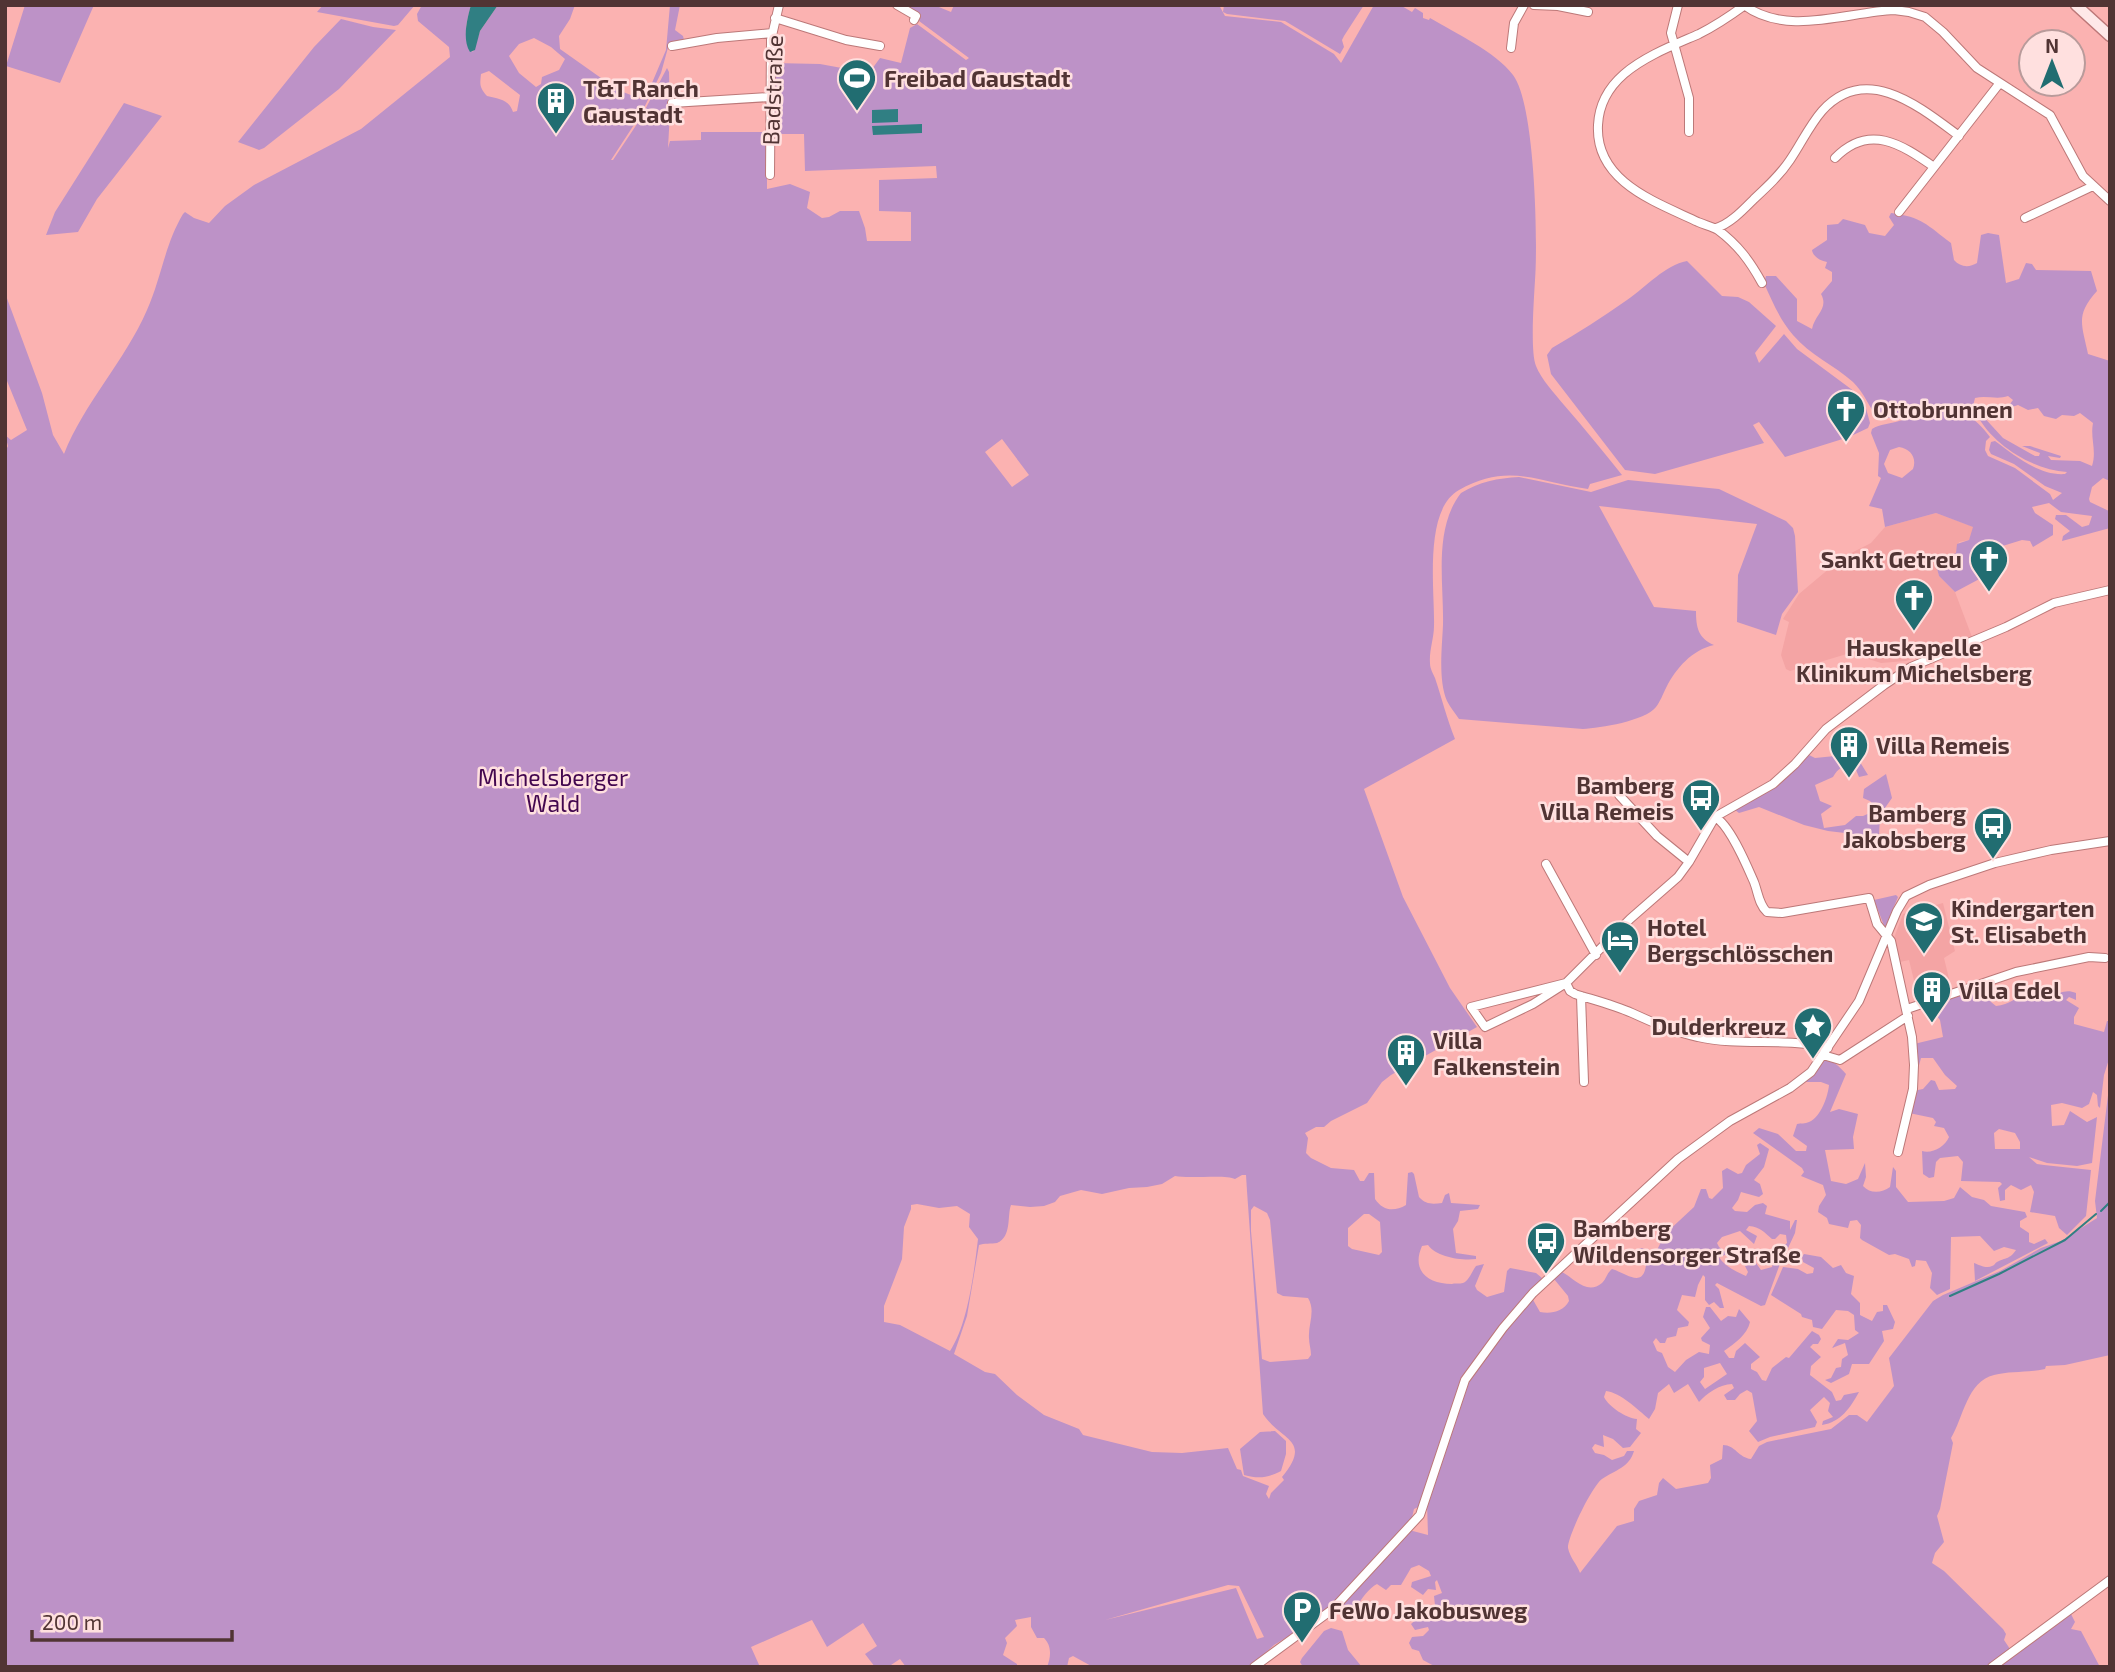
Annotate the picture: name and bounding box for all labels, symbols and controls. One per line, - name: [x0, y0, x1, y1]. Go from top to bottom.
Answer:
- north arrow: [2017, 28, 2087, 98]
- street label: Badstraße: [756, 34, 788, 146]
- text: N: [2045, 34, 2059, 57]
- sports icon: Freibad Gaustadt: [836, 57, 878, 112]
- place label: Freibad Gaustadt: [884, 64, 1070, 92]
- place label: T&T Ranch Gaustadt: [583, 74, 699, 128]
- building icon: T&T Ranch Gaustadt: [535, 80, 577, 135]
- church icon: Ottobrunnen: [1825, 388, 1867, 443]
- place label: Ottobrunnen: [1873, 395, 2013, 423]
- church icon: Sankt Getreu: [1968, 538, 2010, 593]
- place label: Sankt Getreu: [1821, 545, 1962, 573]
- church icon: Hauskapelle Klinikum Michelsberg: [1893, 577, 1935, 632]
- place label: Hauskapelle Klinikum Michelsberg: [1796, 633, 2033, 687]
- building icon: Villa Remeis: [1828, 724, 1870, 779]
- place label: Villa Remeis: [1876, 731, 2010, 759]
- park label: Michelsberger Wald: [478, 763, 628, 817]
- place label: Bamberg Villa Remeis: [1540, 771, 1675, 825]
- bus stop icon: Bamberg Villa Remeis: [1680, 777, 1722, 832]
- place label: Bamberg Jakobsberg: [1843, 799, 1967, 853]
- bus stop icon: Bamberg Jakobsberg: [1972, 805, 2014, 860]
- place label: Kindergarten St. Elisabeth: [1951, 894, 2095, 948]
- school or university icon: Kindergarten St. Elisabeth: [1903, 900, 1945, 955]
- place label: Hotel Bergschlösschen: [1647, 913, 1833, 967]
- hotel icon: Hotel Bergschlösschen: [1599, 919, 1641, 974]
- building icon: Villa Edel: [1911, 969, 1953, 1024]
- place label: Villa Edel: [1959, 976, 2061, 1004]
- place icon: Dulderkreuz: [1792, 1005, 1834, 1060]
- place label: Dulderkreuz: [1651, 1012, 1786, 1040]
- place label: Villa Falkenstein: [1433, 1026, 1560, 1080]
- building icon: Villa Falkenstein: [1385, 1032, 1427, 1087]
- place label: Bamberg Wildensorger Straße: [1573, 1214, 1801, 1268]
- bus stop icon: Bamberg Wildensorger Straße: [1525, 1220, 1567, 1275]
- parking icon: FeWo Jakobusweg: [1281, 1589, 1323, 1644]
- place label: FeWo Jakobusweg: [1329, 1596, 1528, 1624]
- scale bar: [32, 1598, 231, 1642]
- text: 200 m: [42, 1609, 102, 1634]

